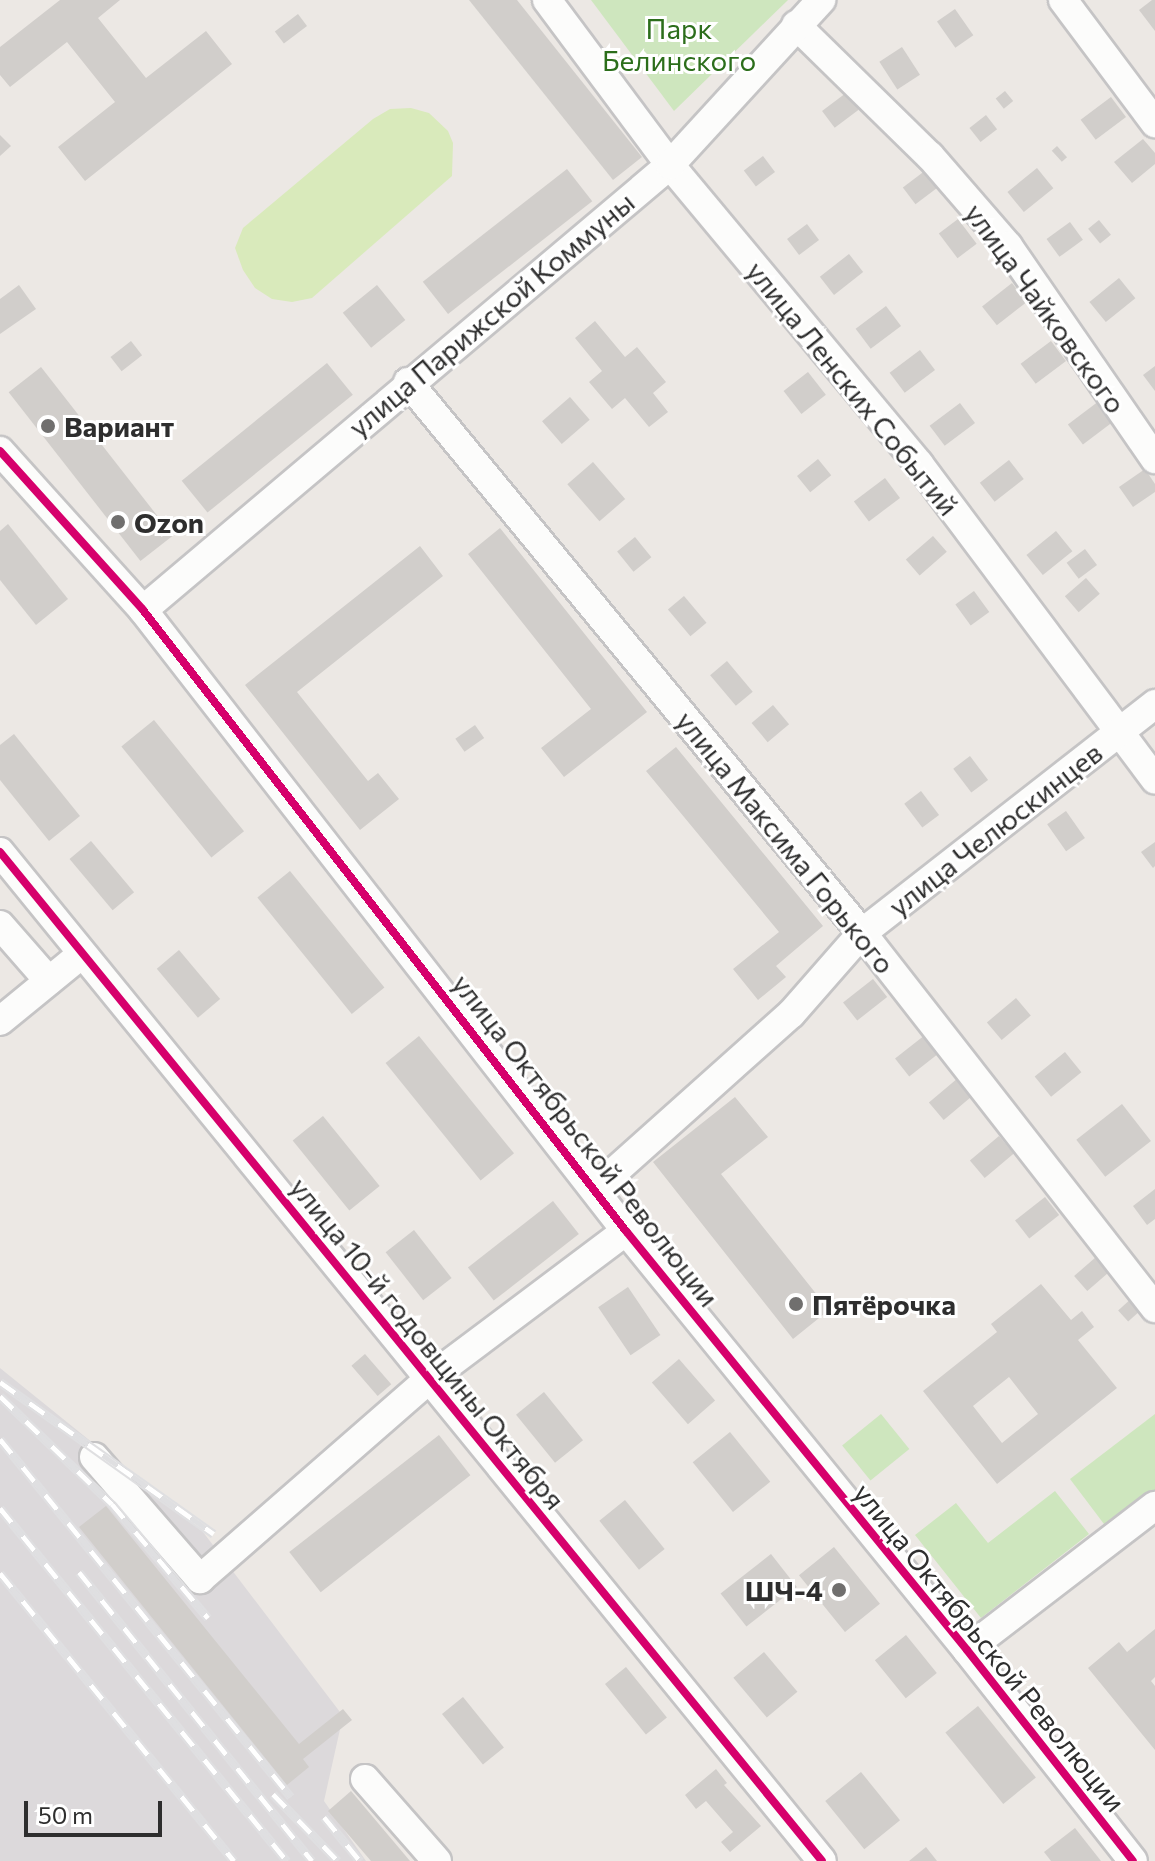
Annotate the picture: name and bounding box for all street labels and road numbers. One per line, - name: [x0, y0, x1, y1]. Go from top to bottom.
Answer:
- street label: улица Парижской Коммуны: [341, 185, 641, 443]
- street label: улица Чайковского: [959, 197, 1133, 419]
- street label: улица Ленских Событий: [740, 254, 966, 522]
- street label: улица Максима Горького: [670, 704, 902, 980]
- street label: улица Челюскинцев: [882, 735, 1108, 923]
- street label: улица Октябрьской Революции: [446, 967, 726, 1313]
- street label: улица 10-й годовщины Октября: [284, 1170, 572, 1516]
- street label: улица Октябрьской Революции: [847, 1476, 1133, 1818]

